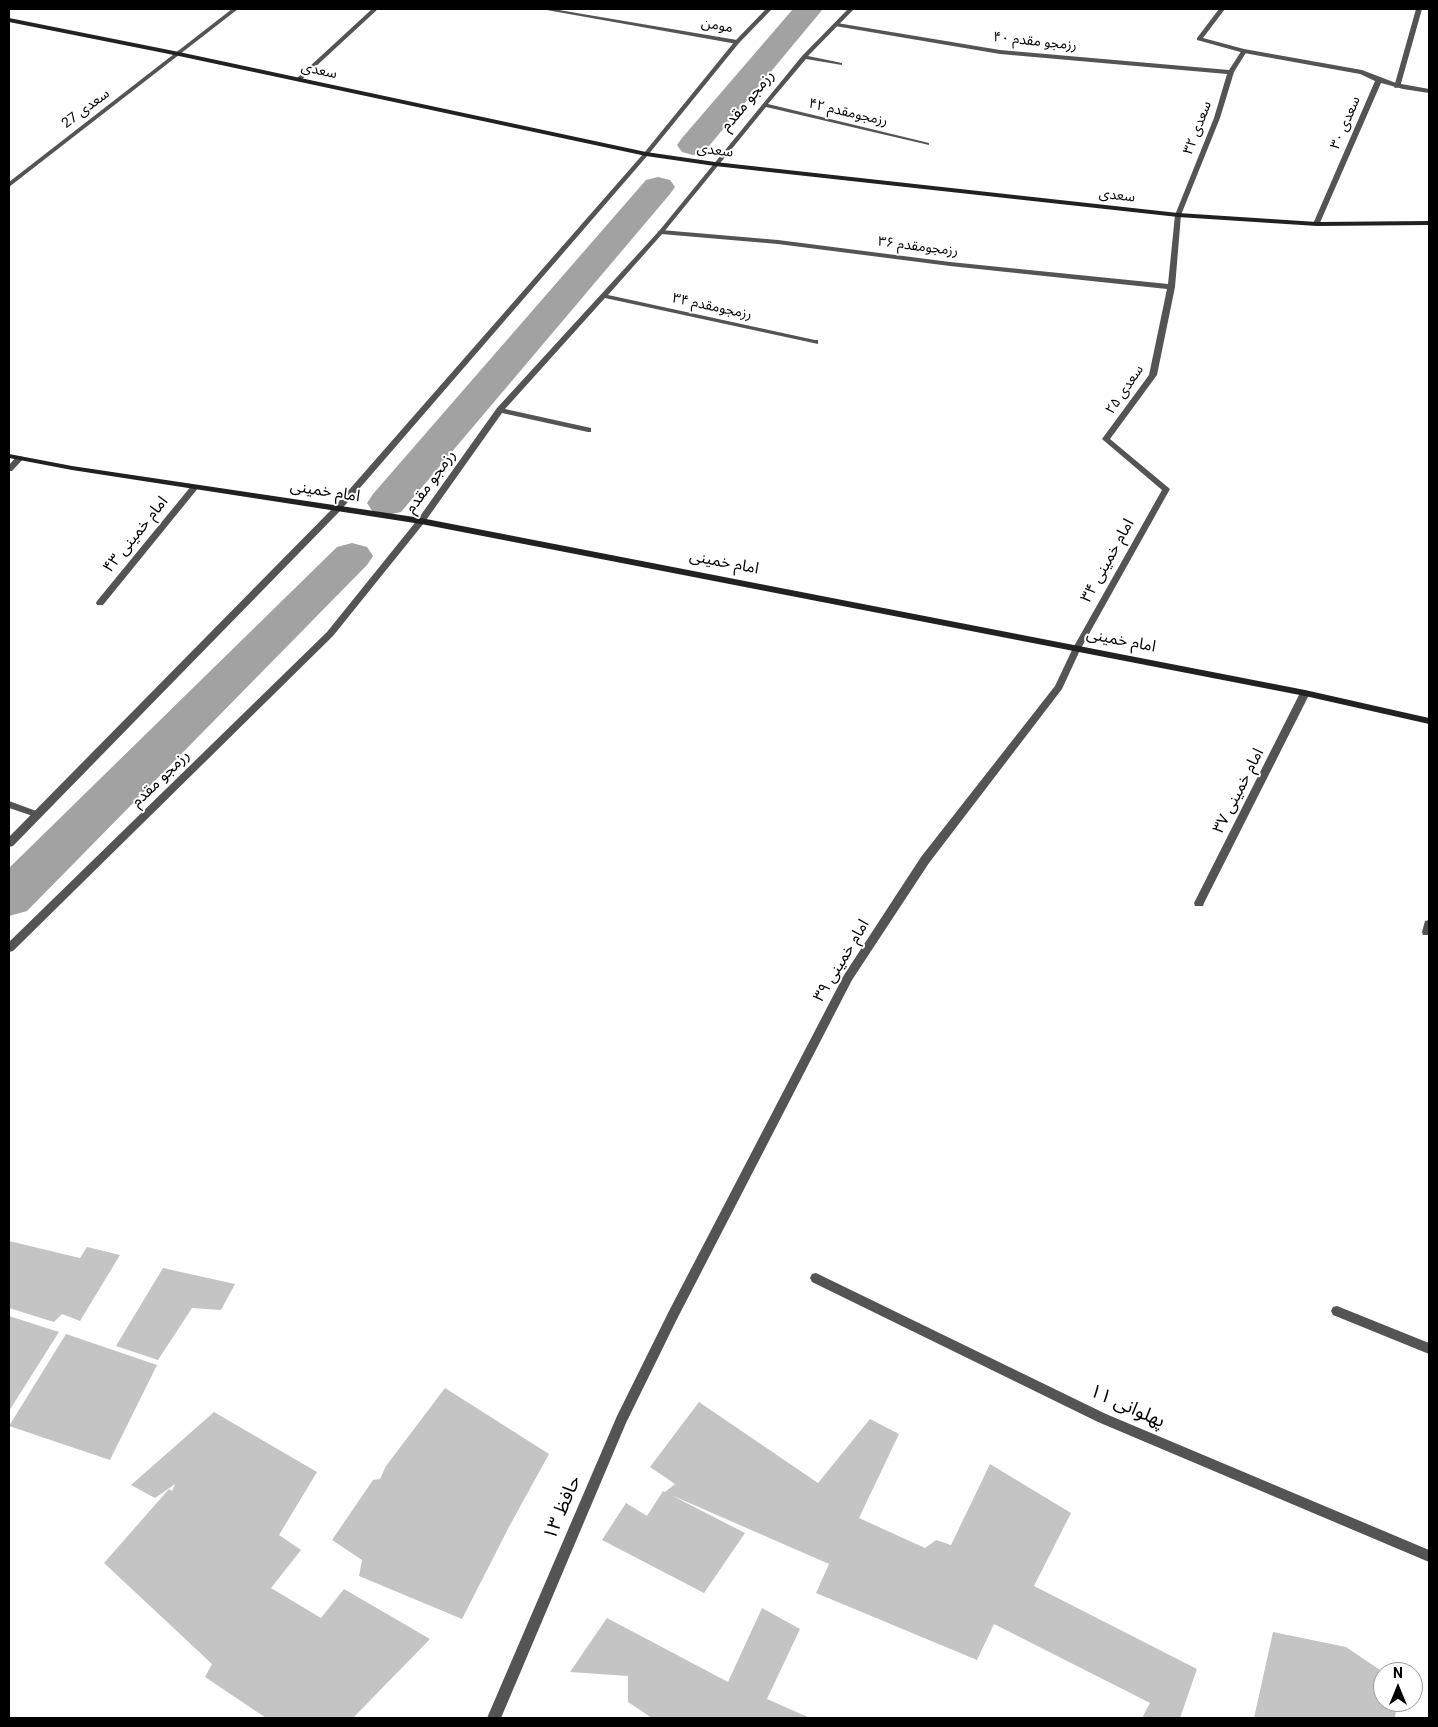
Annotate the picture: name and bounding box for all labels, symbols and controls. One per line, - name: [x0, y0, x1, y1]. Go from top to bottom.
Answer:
- street label: مومن: [700, 15, 734, 37]
- street label: رزمجو مقدم ۴۰: [992, 29, 1078, 55]
- street label: سعدی: [299, 59, 339, 83]
- street label: رزمجو مقدم: [717, 67, 779, 135]
- street label: سعدی 27: [59, 86, 113, 132]
- street label: سعدی ۳۰: [1327, 94, 1365, 152]
- street label: رزمجومقدم ۴۲: [807, 96, 889, 130]
- street label: سعدی ۳۲: [1180, 99, 1216, 157]
- street label: سعدی: [696, 140, 734, 162]
- street label: سعدی: [1098, 186, 1136, 206]
- street label: رزمجومقدم ۳۶: [877, 234, 959, 260]
- street label: رزمجومقدم ۳۴: [671, 290, 753, 324]
- street label: سعدی ۲۵: [1102, 362, 1148, 418]
- street label: رزمجو مقدم: [402, 447, 460, 517]
- street label: امام خمینی: [289, 477, 361, 507]
- street label: امام خمینی ۴۳: [99, 493, 173, 577]
- street label: امام خمینی ۳۴: [1077, 516, 1139, 606]
- street label: امام خمینی: [688, 547, 760, 579]
- street label: امام خمینی: [1085, 625, 1157, 657]
- street label: امام خمینی ۳۷: [1209, 745, 1269, 837]
- street label: رزمجو مقدم: [128, 746, 194, 812]
- street label: امام خمینی ۳۹: [810, 916, 874, 1006]
- street label: پهلوانی ۱۱: [1086, 1380, 1168, 1434]
- street label: حافظ ۱۳: [539, 1473, 587, 1543]
- north arrow: [1373, 1662, 1423, 1712]
- text: N: [1393, 1665, 1403, 1681]

